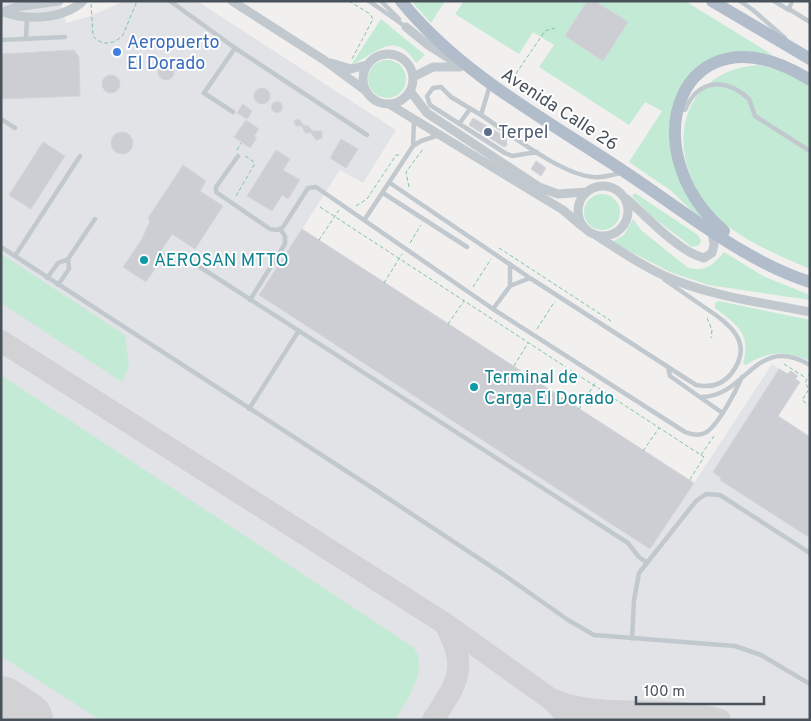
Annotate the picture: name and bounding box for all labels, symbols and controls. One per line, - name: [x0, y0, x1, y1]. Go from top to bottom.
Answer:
- place label: Aeropuerto El Dorado: [127, 32, 219, 76]
- marker: Aeropuerto El Dorado: [111, 46, 123, 58]
- street label: Avenida Calle 26: [496, 64, 622, 157]
- place label: Terpel: [498, 122, 549, 145]
- marker: Terpel: [482, 126, 494, 138]
- place label: AEROSAN MTTO: [154, 250, 289, 273]
- marker: AEROSAN MTTO: [138, 254, 150, 266]
- place label: Terminal de Carga El Dorado: [484, 367, 614, 411]
- marker: Terminal de Carga El Dorado: [468, 381, 480, 393]
- scale bar: [636, 674, 764, 706]
- text: 100 m: [644, 683, 685, 702]

